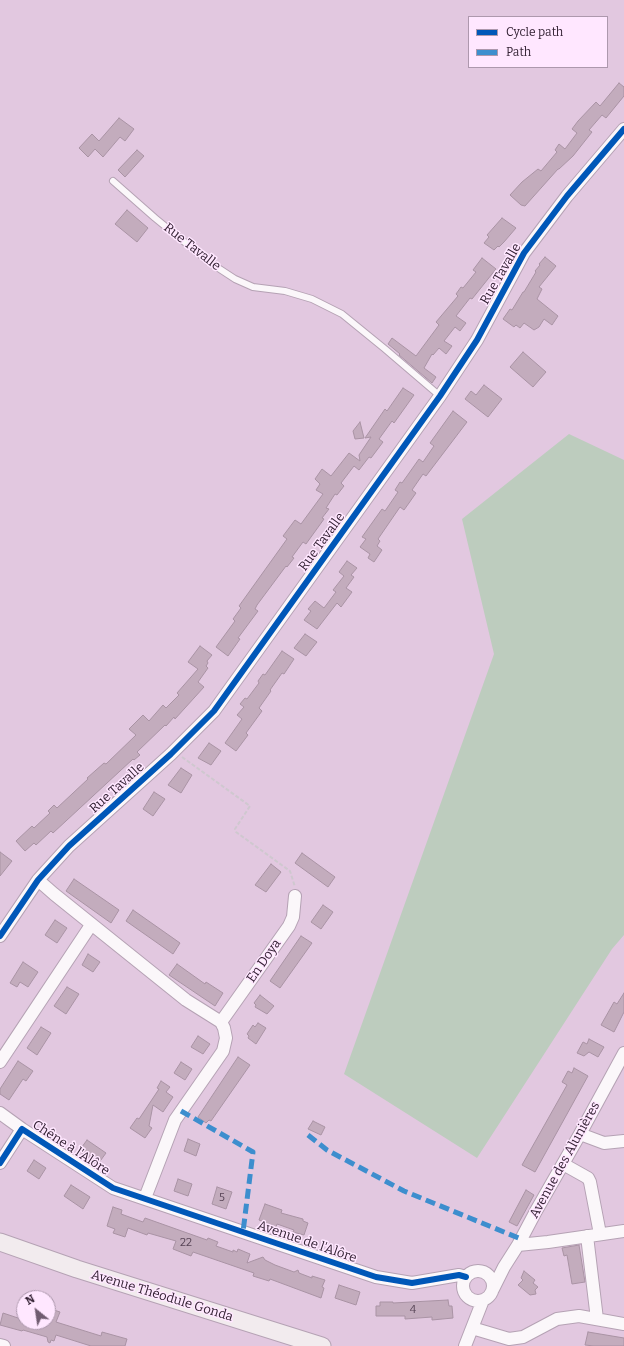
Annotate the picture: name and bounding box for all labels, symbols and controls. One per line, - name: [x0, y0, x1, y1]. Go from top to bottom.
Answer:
- legend: [468, 16, 608, 68]
- text: Cycle path: [506, 25, 563, 39]
- text: Path: [506, 45, 531, 59]
- street label: Rue Tavalle: [160, 220, 224, 274]
- street label: Rue Tavalle: [477, 241, 525, 307]
- street label: Rue Tavalle: [296, 510, 348, 574]
- street label: Rue Tavalle: [86, 759, 148, 817]
- street label: En Doya: [244, 936, 284, 986]
- street label: Avenue des Alunières: [526, 1099, 604, 1221]
- street label: Chêne à l'Alôre: [29, 1117, 113, 1179]
- house number: 5: [219, 1191, 225, 1205]
- street label: Avenue de l'Alôre: [255, 1218, 359, 1266]
- house number: 22: [180, 1236, 192, 1250]
- street label: Avenue Théodule Gonda: [89, 1267, 235, 1325]
- north arrow: [16, 1290, 56, 1330]
- text: N: [23, 1292, 37, 1308]
- house number: 4: [410, 1303, 416, 1317]

